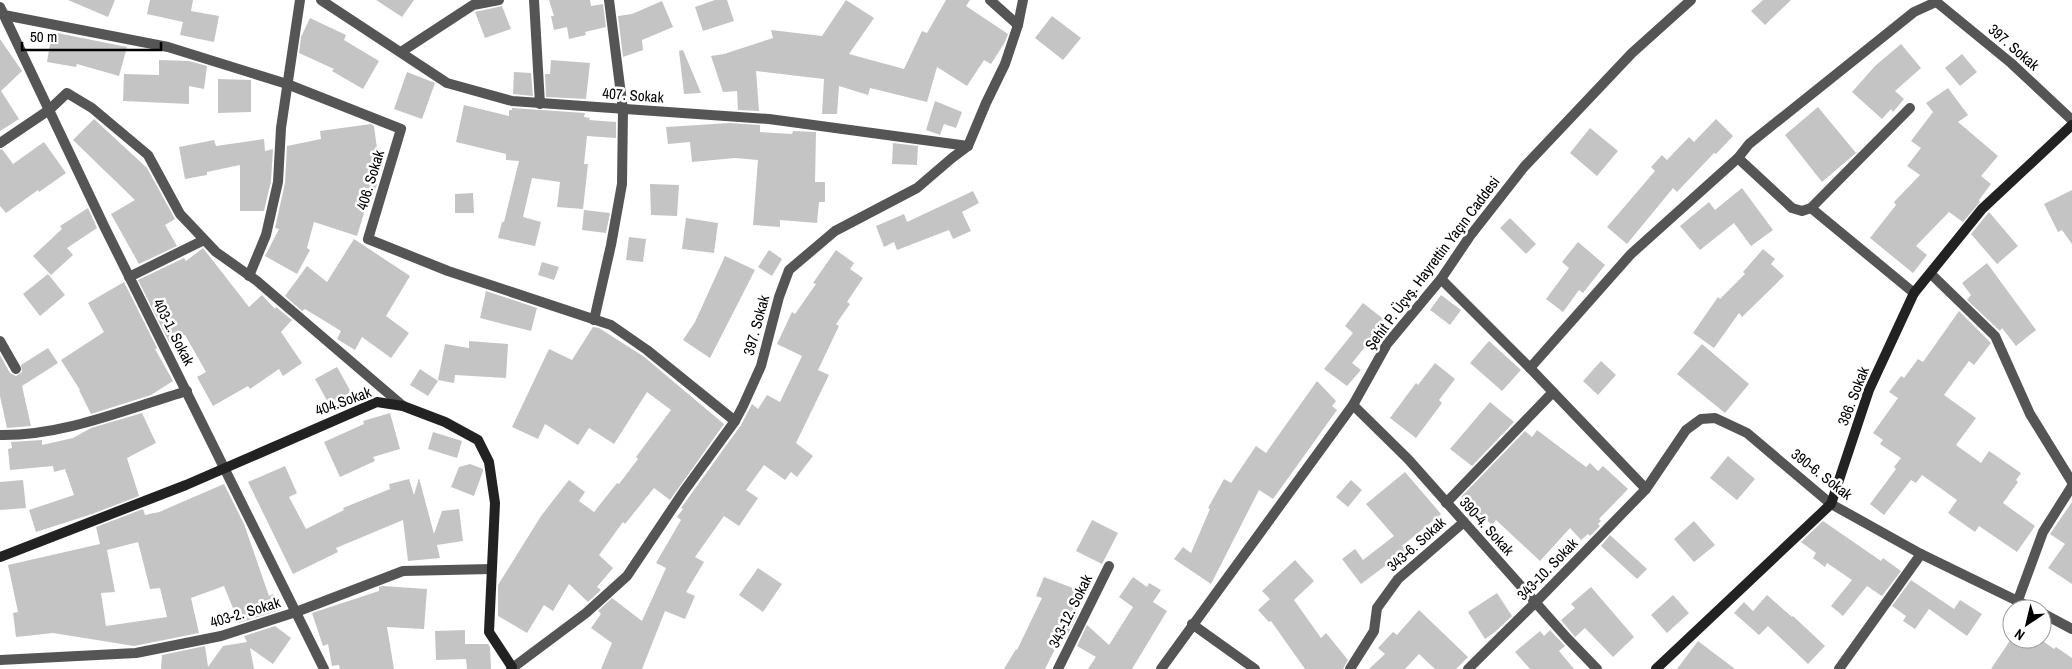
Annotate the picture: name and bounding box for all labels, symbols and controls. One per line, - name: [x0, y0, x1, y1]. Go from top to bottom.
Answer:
- street label: 397. Sokak: [1984, 19, 2045, 76]
- scale bar: [22, 20, 161, 52]
- text: 50 m: [30, 26, 57, 47]
- street label: 407. Sokak: [602, 82, 665, 108]
- street label: 406. Sokak: [351, 147, 389, 212]
- street label: Şehit P. Üçvş. Hayrettin Yaçın Caddesi: [1360, 172, 1504, 354]
- street label: 397. Sokak: [738, 292, 774, 357]
- street label: 403-1. Sokak: [148, 295, 200, 370]
- street label: 386. Sokak: [1832, 363, 1874, 428]
- street label: 404.Sokak: [312, 381, 375, 421]
- street label: 390-6. Sokak: [1787, 443, 1858, 505]
- street label: 390-4. Sokak: [1455, 492, 1520, 561]
- street label: 343-6. Sokak: [1382, 511, 1451, 576]
- street label: 343-10. Sokak: [1512, 533, 1583, 605]
- street label: 343-12. Sokak: [1043, 570, 1097, 651]
- street label: 403-2. Sokak: [207, 591, 284, 633]
- north arrow: [2002, 599, 2052, 649]
- text: N: [2011, 625, 2028, 644]

